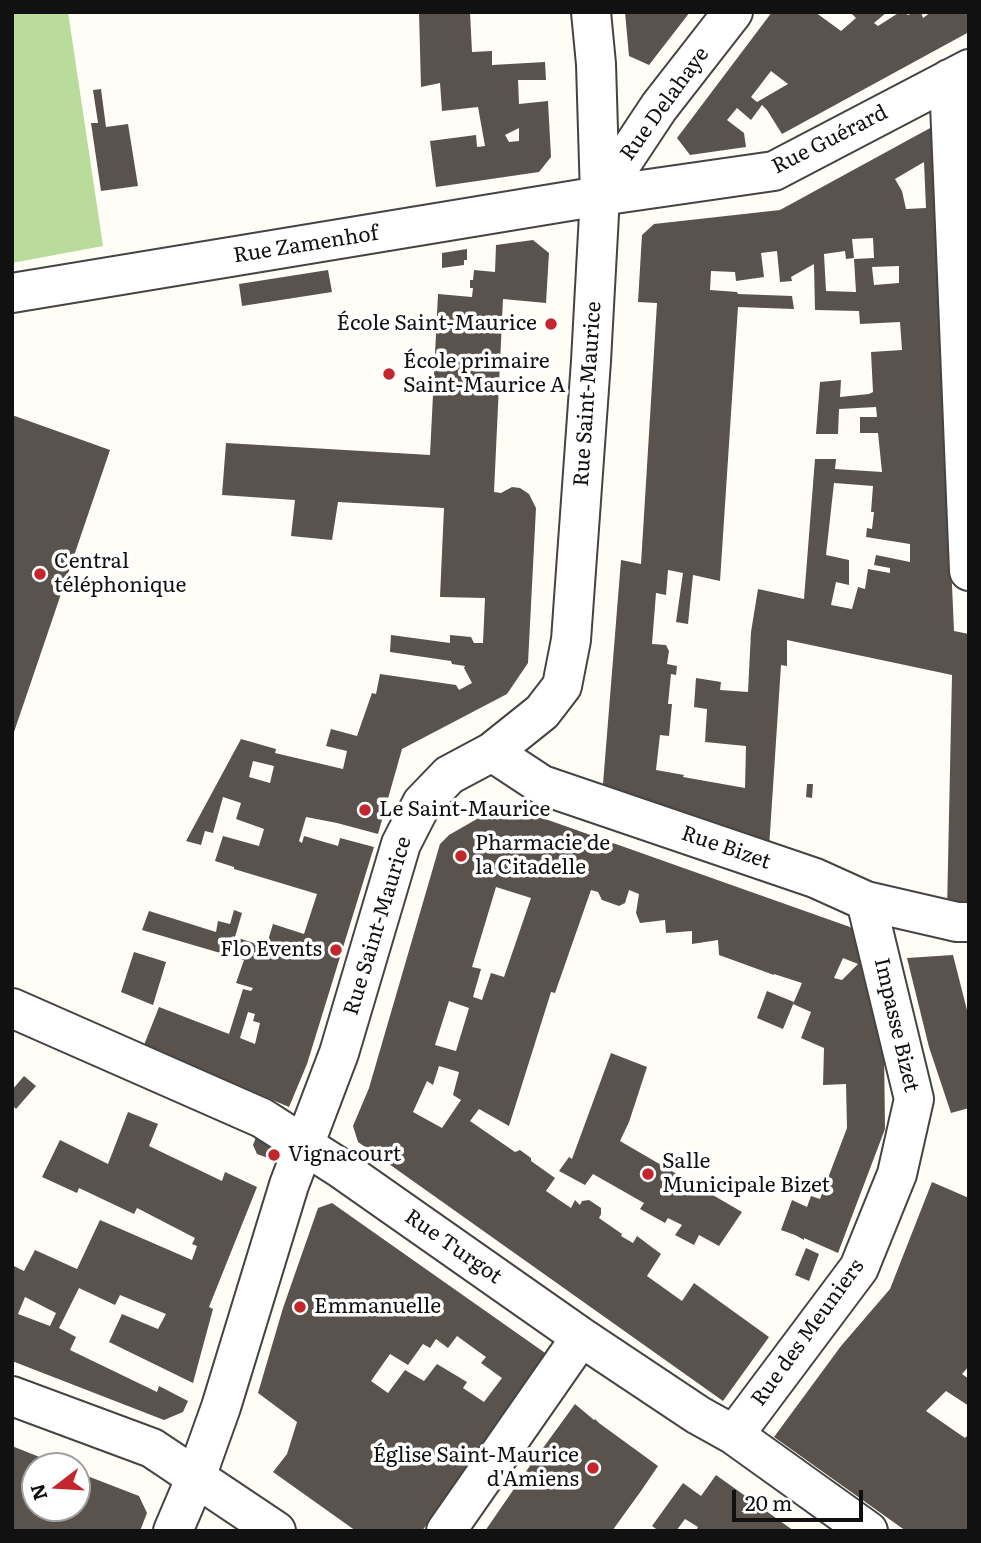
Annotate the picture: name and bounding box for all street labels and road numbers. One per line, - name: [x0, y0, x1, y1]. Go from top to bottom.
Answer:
- street label: Rue Delahaye: [615, 42, 715, 166]
- street label: Rue Guérard: [768, 100, 892, 180]
- street label: Rue Zamenhof: [232, 221, 380, 269]
- street label: Rue Saint-Maurice: [569, 301, 607, 487]
- street label: Rue Bizet: [678, 821, 774, 875]
- street label: Rue Saint-Maurice: [339, 834, 417, 1018]
- street label: Impasse Bizet: [868, 955, 924, 1095]
- street label: Rue Turgot: [400, 1204, 506, 1290]
- street label: Rue des Meuniers: [746, 1255, 870, 1411]

